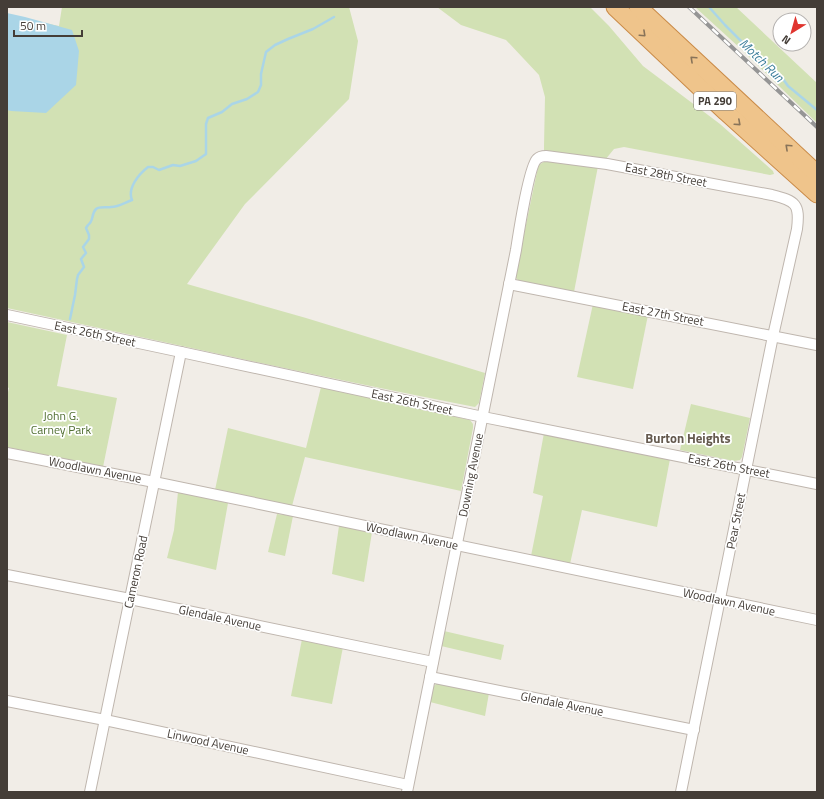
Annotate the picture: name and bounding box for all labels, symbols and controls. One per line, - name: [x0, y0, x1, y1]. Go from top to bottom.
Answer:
- scale bar: [14, 12, 82, 38]
- north arrow: [772, 12, 812, 52]
- text: 50 m: [20, 16, 46, 35]
- one-way arrow: [639, 29, 646, 36]
- text: N: [778, 31, 794, 49]
- water label: Motch Run: [735, 34, 789, 87]
- one-way arrow: [690, 56, 698, 63]
- road number: PA 290: [694, 92, 736, 110]
- one-way arrow: [733, 118, 741, 125]
- one-way arrow: [786, 145, 793, 152]
- street label: East 28th Street: [624, 157, 709, 192]
- street label: East 27th Street: [621, 296, 706, 331]
- street label: East 26th Street: [53, 316, 138, 352]
- street label: East 26th Street: [370, 384, 455, 420]
- park label: John G. Carney Park: [31, 406, 91, 439]
- district label: Burton Heights: [645, 428, 731, 448]
- street label: Downing Avenue: [453, 431, 488, 518]
- street label: East 26th Street: [687, 448, 772, 483]
- street label: Woodlawn Avenue: [47, 451, 143, 488]
- street label: Pear Street: [721, 490, 750, 551]
- street label: Woodlawn Avenue: [364, 516, 460, 555]
- street label: Cameron Road: [119, 534, 153, 610]
- street label: Woodlawn Avenue: [681, 582, 777, 621]
- street label: Glendale Avenue: [177, 599, 263, 636]
- street label: Glendale Avenue: [519, 686, 605, 721]
- street label: Linwood Avenue: [166, 724, 251, 759]

